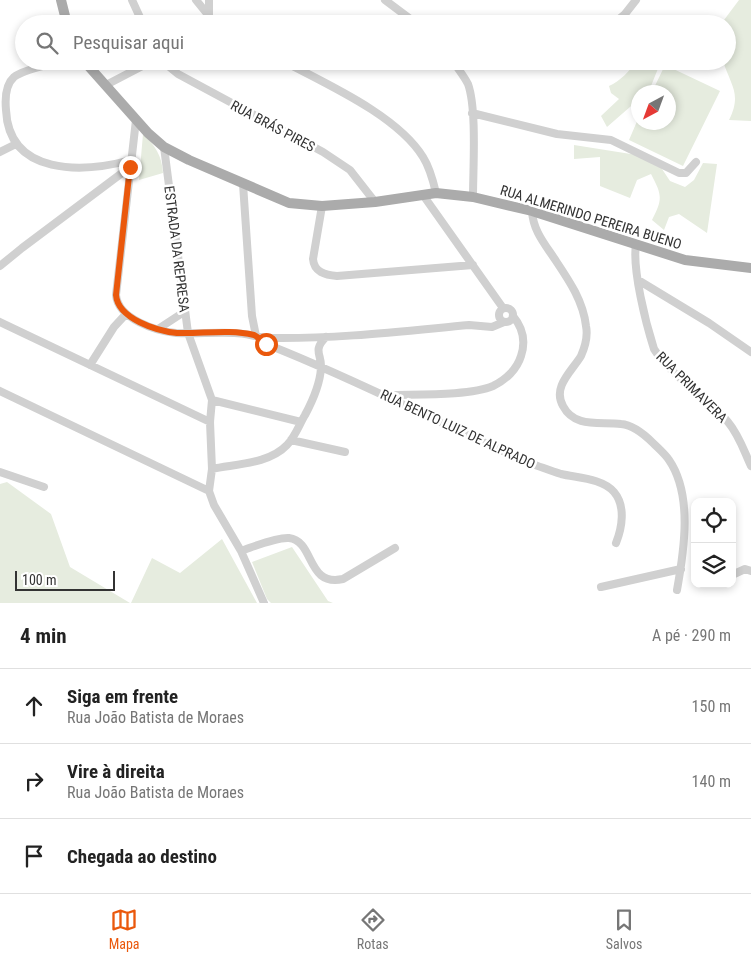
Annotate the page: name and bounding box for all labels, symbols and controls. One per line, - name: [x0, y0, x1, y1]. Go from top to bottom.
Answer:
- search box: [15, 15, 736, 70]
- icon: search: [33, 29, 61, 57]
- text: Pesquisar aqui: [73, 31, 184, 54]
- north arrow: [631, 85, 676, 130]
- street label: RUA BRÁS PIRES: [228, 96, 318, 155]
- route end: [119, 156, 142, 179]
- street label: RUA ALMERINDO PEREIRA BUENO: [498, 182, 684, 252]
- street label: ESTRADA DA REPRESA: [161, 185, 193, 313]
- route start: [255, 333, 278, 356]
- street label: RUA PRIMAVERA: [653, 348, 731, 426]
- street label: RUA BENTO LUIZ DE ALPRADO: [378, 386, 538, 472]
- map controls: [691, 498, 736, 588]
- button: locate: [691, 498, 736, 543]
- button: layers: [691, 543, 736, 588]
- scale bar: [15, 568, 115, 591]
- text: 100 m: [22, 572, 57, 588]
- text: 4 min: [20, 624, 67, 648]
- text: A pé · 290 m: [652, 626, 731, 645]
- text: Siga em frente: [67, 685, 178, 708]
- icon: ahead: [20, 692, 48, 720]
- text: 150 m: [692, 697, 731, 716]
- text: Rua João Batista de Moraes: [67, 708, 244, 727]
- text: Vire à direita: [67, 760, 165, 783]
- icon: right: [20, 767, 48, 795]
- text: 140 m: [692, 772, 731, 791]
- text: Rua João Batista de Moraes: [67, 783, 244, 802]
- icon: arrive: [20, 842, 48, 870]
- text: Chegada ao destino: [67, 845, 217, 868]
- tab: Mapa: [109, 906, 140, 952]
- tab: Rotas: [357, 906, 389, 952]
- tab: Salvos: [606, 906, 642, 952]

